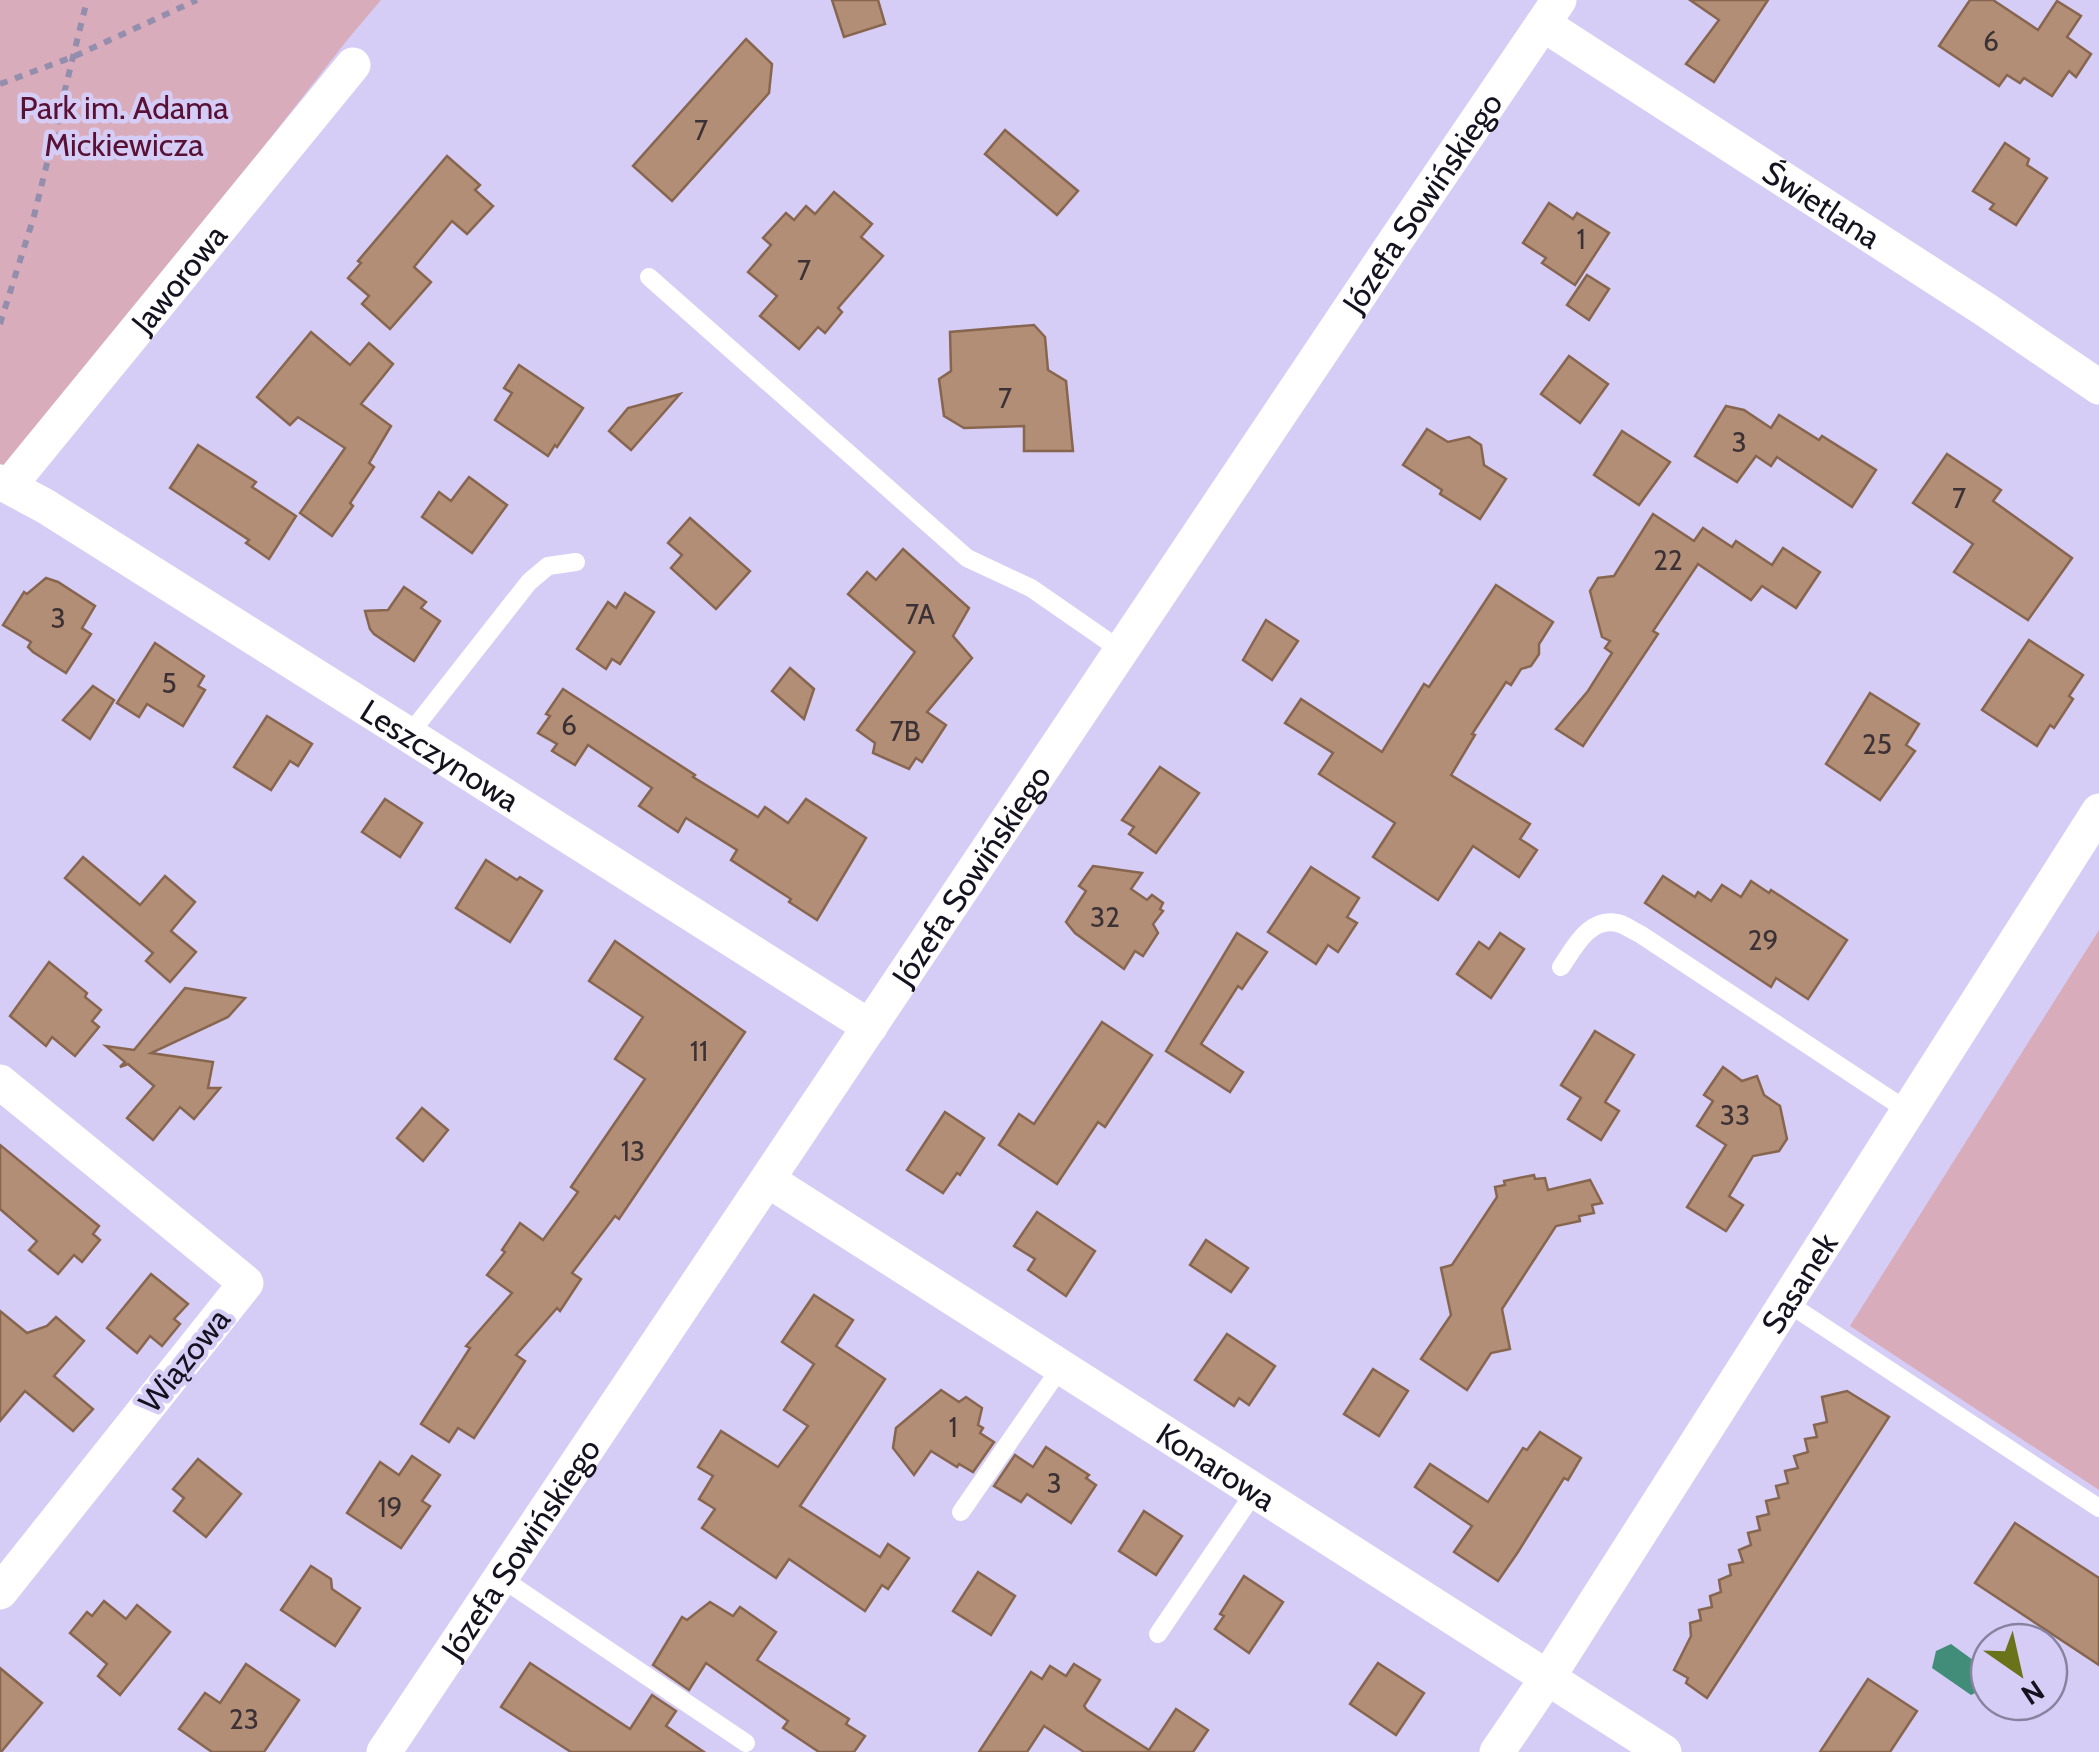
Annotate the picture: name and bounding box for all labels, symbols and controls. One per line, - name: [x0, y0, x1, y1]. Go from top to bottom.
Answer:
- house number: 6: [1983, 24, 1999, 58]
- street label: Józefa Sowińskiego: [1333, 85, 1510, 321]
- park label: Park im. Adama Mickiewicza: [19, 88, 229, 164]
- house number: 7: [694, 113, 708, 147]
- street label: Świetlana: [1756, 152, 1889, 257]
- street label: Jaworowa: [122, 216, 235, 342]
- house number: 1: [1576, 222, 1586, 256]
- house number: 7: [797, 253, 811, 287]
- house number: 7: [998, 381, 1012, 415]
- house number: 3: [1731, 425, 1747, 459]
- house number: 7: [1952, 481, 1966, 515]
- house number: 22: [1653, 543, 1683, 577]
- house number: 7A: [905, 597, 936, 631]
- house number: 3: [50, 601, 66, 635]
- house number: 5: [161, 666, 177, 700]
- street label: Leszczynowa: [354, 690, 527, 819]
- house number: 6: [561, 708, 577, 742]
- house number: 7B: [890, 714, 920, 748]
- house number: 25: [1862, 727, 1892, 761]
- street label: Józefa Sowińskiego: [882, 757, 1059, 994]
- house number: 32: [1090, 900, 1120, 934]
- house number: 29: [1748, 923, 1778, 957]
- house number: 11: [690, 1034, 708, 1068]
- house number: 33: [1720, 1098, 1750, 1132]
- house number: 13: [621, 1134, 645, 1168]
- street label: Sasanek: [1753, 1225, 1846, 1340]
- street label: Wiązowa: [130, 1299, 238, 1420]
- house number: 1: [948, 1410, 958, 1444]
- street label: Konarowa: [1150, 1414, 1284, 1519]
- street label: Józefa Sowińskiego: [432, 1431, 608, 1667]
- house number: 3: [1046, 1466, 1062, 1500]
- house number: 19: [377, 1490, 403, 1524]
- north arrow: [1969, 1622, 2069, 1722]
- text: N: [2015, 1673, 2051, 1712]
- house number: 23: [229, 1702, 259, 1736]

